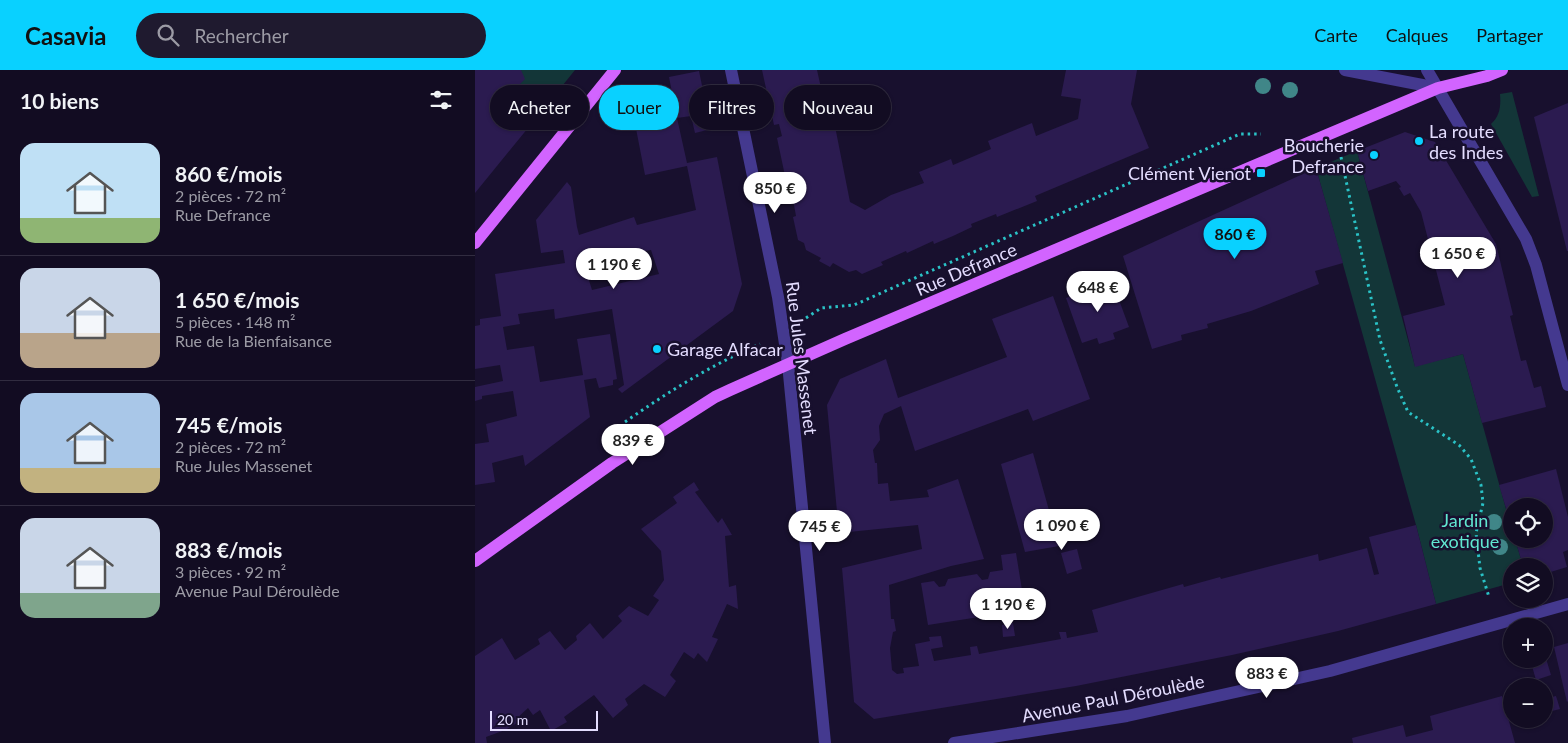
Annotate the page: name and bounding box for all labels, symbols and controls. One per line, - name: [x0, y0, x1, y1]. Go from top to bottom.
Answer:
- search box: [136, 13, 486, 58]
- text: Casavia: [25, 21, 106, 50]
- icon: search: [154, 21, 182, 49]
- text: Rechercher: [194, 24, 289, 47]
- text: Carte: [1314, 24, 1358, 46]
- text: Calques: [1386, 24, 1448, 46]
- text: Partager: [1476, 24, 1543, 46]
- chip: Acheter: [490, 85, 589, 130]
- chip: Louer: [599, 85, 679, 130]
- chip: Filtres: [689, 85, 774, 130]
- chip: Nouveau: [784, 85, 891, 130]
- icon: filters: [427, 86, 455, 114]
- text: 10 biens: [20, 88, 99, 113]
- place label: La route des Indes: [1429, 120, 1504, 163]
- place label: Boucherie Defrance: [1284, 134, 1364, 177]
- marker: La route des Indes: [1413, 135, 1425, 147]
- marker: Boucherie Defrance: [1368, 149, 1380, 161]
- text: 860 €/mois: [175, 161, 282, 186]
- place label: Clément Vienot: [1128, 162, 1252, 184]
- icon: home: [60, 163, 120, 223]
- marker: Clément Vienot: [1255, 167, 1267, 179]
- pin: 850 €: [740, 172, 810, 214]
- text: 850 €: [754, 178, 796, 197]
- text: 2 pièces · 72 m²: [175, 186, 286, 205]
- text: Rue Defrance: [175, 205, 271, 224]
- pin: 860 €: [1200, 218, 1270, 260]
- text: 860 €: [1214, 224, 1256, 243]
- pin: 1 650 €: [1412, 236, 1504, 279]
- street label: Rue Defrance: [912, 238, 1020, 300]
- text: 1 650 €: [1431, 243, 1485, 262]
- pin: 1 190 €: [568, 248, 660, 290]
- text: 1 190 €: [587, 254, 641, 273]
- pin: 648 €: [1063, 270, 1133, 313]
- text: 648 €: [1077, 277, 1119, 296]
- street label: Rue Jules Massenet: [782, 280, 822, 437]
- text: 1 650 €/mois: [175, 287, 300, 312]
- icon: home: [60, 288, 120, 348]
- text: 5 pièces · 148 m²: [175, 312, 295, 331]
- text: Rue de la Bienfaisance: [175, 331, 332, 350]
- place label: Garage Alfacar: [667, 338, 783, 360]
- marker: Garage Alfacar: [651, 343, 663, 355]
- text: 745 €/mois: [175, 412, 282, 437]
- icon: home: [60, 413, 120, 473]
- pin: 839 €: [598, 424, 668, 466]
- text: 839 €: [612, 430, 654, 449]
- text: 2 pièces · 72 m²: [175, 437, 286, 456]
- text: Rue Jules Massenet: [175, 456, 312, 475]
- map controls: [1503, 498, 1553, 728]
- button: locate: [1503, 498, 1553, 548]
- pin: 1 090 €: [1016, 508, 1108, 551]
- park label: Jardin exotique: [1431, 509, 1499, 552]
- pin: 745 €: [785, 510, 855, 552]
- text: 1 090 €: [1035, 515, 1089, 534]
- text: 745 €: [799, 516, 841, 535]
- text: 883 €/mois: [175, 537, 282, 562]
- icon: home: [60, 538, 120, 598]
- button: layers: [1503, 558, 1553, 608]
- text: 3 pièces · 92 m²: [175, 562, 286, 581]
- text: Avenue Paul Déroulède: [175, 581, 340, 600]
- pin: 1 190 €: [962, 588, 1054, 630]
- text: 1 190 €: [981, 594, 1035, 613]
- button: +: [1503, 618, 1553, 668]
- pin: 883 €: [1232, 656, 1302, 699]
- text: 883 €: [1246, 663, 1288, 682]
- street label: Avenue Paul Déroulède: [1020, 670, 1206, 726]
- button: −: [1503, 678, 1553, 728]
- scale bar: [490, 708, 597, 731]
- text: 20 m: [497, 711, 528, 728]

